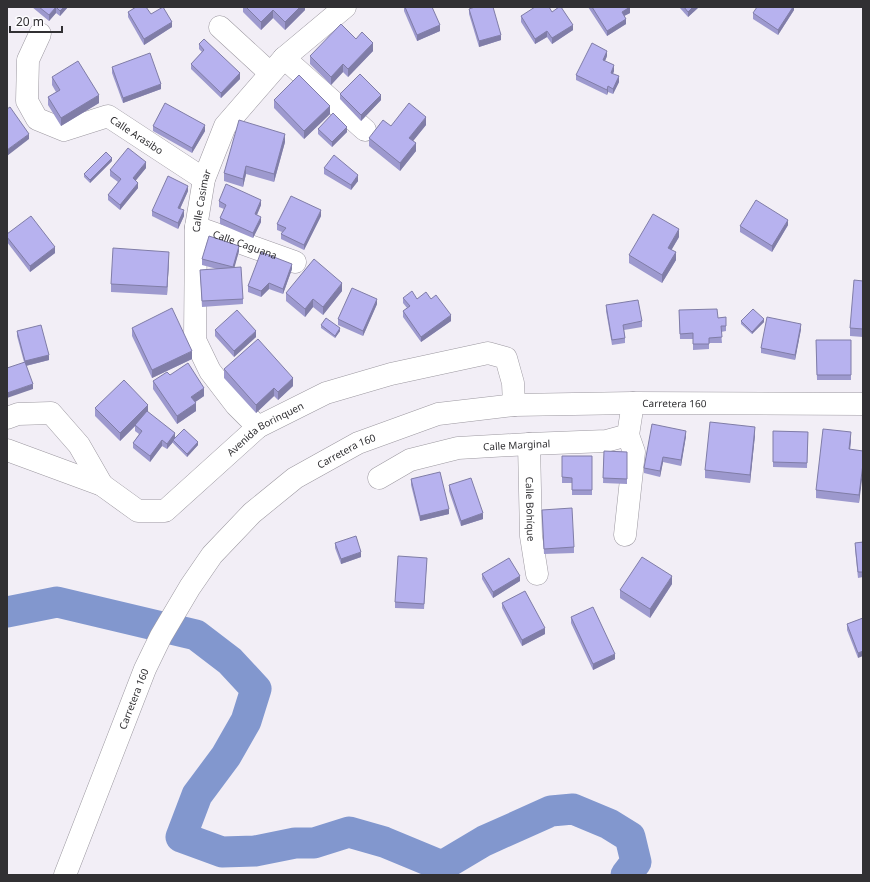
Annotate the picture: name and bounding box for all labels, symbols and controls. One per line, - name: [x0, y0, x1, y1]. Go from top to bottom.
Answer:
- scale bar: [10, 8, 62, 34]
- text: 20 m: [16, 13, 44, 30]
- street label: Calle Arasibo: [107, 112, 166, 157]
- street label: Calle Casimar: [189, 167, 214, 232]
- street label: Calle Caguana: [211, 227, 279, 262]
- street label: Carretera 160: [642, 396, 707, 410]
- street label: Avenida Borinquen: [224, 398, 306, 459]
- street label: Carretera 160: [314, 430, 378, 472]
- street label: Calle Marginal: [483, 436, 550, 454]
- street label: Calle Bohíque: [523, 476, 539, 543]
- street label: Carretera 160: [115, 666, 152, 731]

